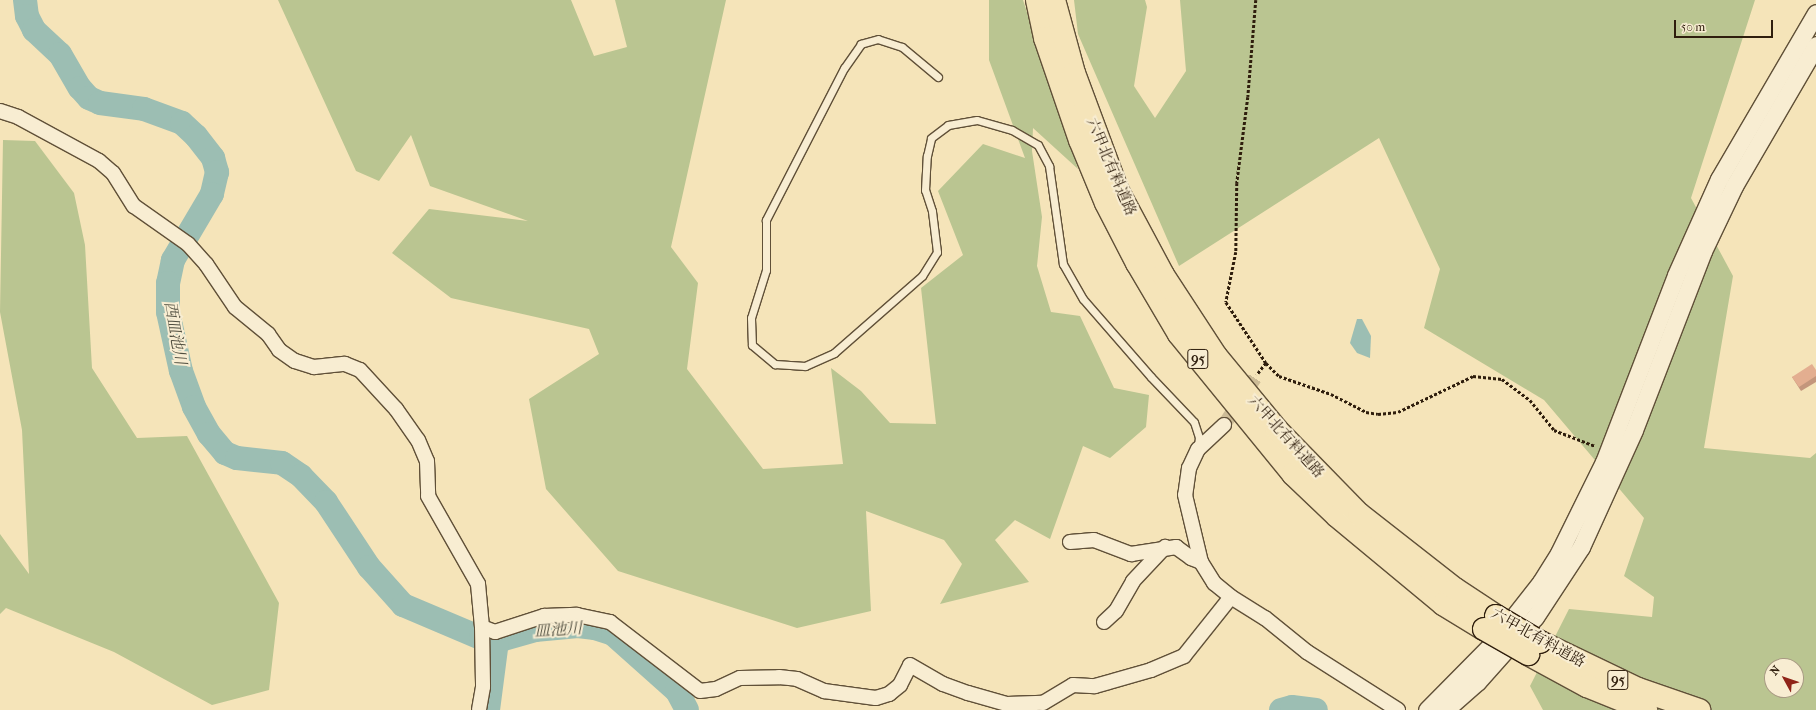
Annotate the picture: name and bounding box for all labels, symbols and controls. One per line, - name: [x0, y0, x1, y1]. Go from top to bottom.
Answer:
- scale bar: [1676, 12, 1775, 38]
- text: 50 m: [1681, 20, 1705, 34]
- street label: 六甲北有料道路: [1082, 115, 1140, 219]
- water label: 西皿池川: [160, 300, 190, 366]
- road number: 95: [1187, 347, 1209, 371]
- street label: 六甲北有料道路: [1244, 392, 1328, 482]
- street label: 六甲北有料道路: [1488, 605, 1588, 671]
- water label: 皿池川: [533, 619, 583, 641]
- north arrow: [1764, 658, 1804, 698]
- text: N: [1768, 663, 1783, 678]
- road number: 95: [1607, 668, 1629, 692]

